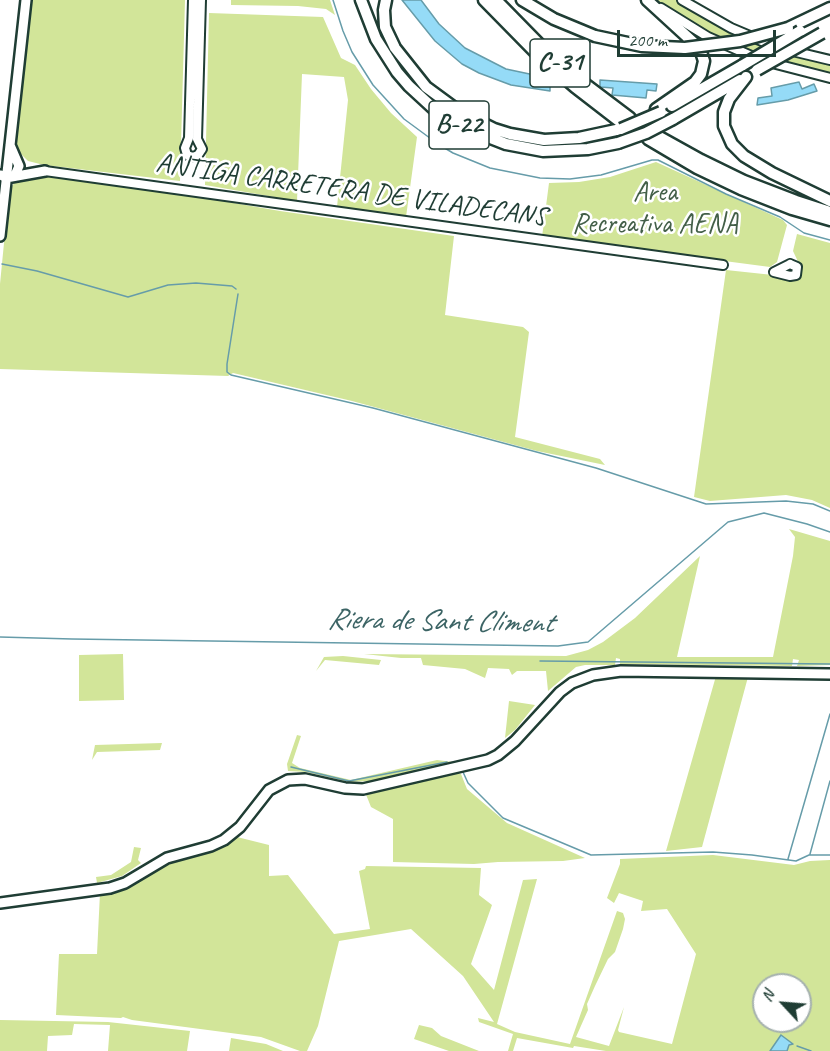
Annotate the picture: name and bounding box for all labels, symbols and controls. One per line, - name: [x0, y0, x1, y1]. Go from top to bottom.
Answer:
- scale bar: [620, 18, 779, 56]
- text: 200 m: [628, 29, 667, 51]
- road number: C-31: [530, 39, 590, 87]
- road number: B-22: [429, 101, 489, 149]
- street label: ANTIGA CARRETERA DE VILADECANS: [154, 147, 548, 235]
- park label: Area Recreativa AENA: [572, 176, 738, 242]
- water label: Riera de Sant Climent: [327, 602, 553, 642]
- north arrow: [752, 973, 812, 1033]
- text: N: [756, 987, 779, 1005]

